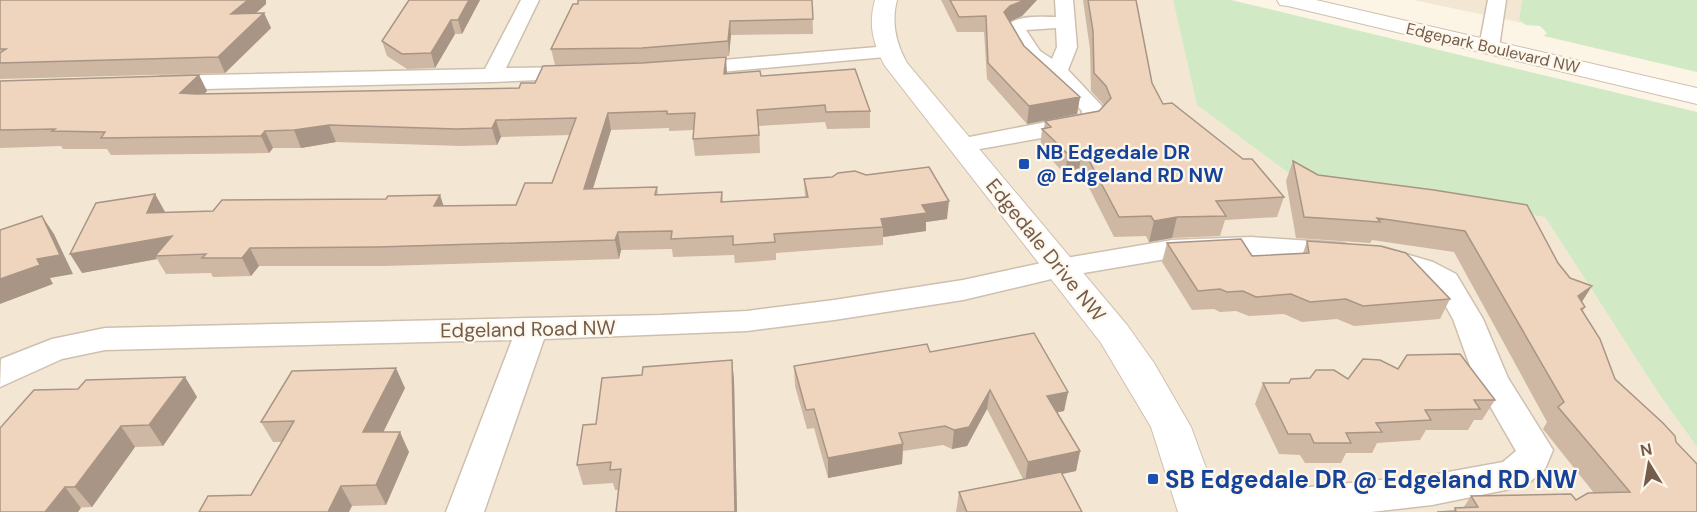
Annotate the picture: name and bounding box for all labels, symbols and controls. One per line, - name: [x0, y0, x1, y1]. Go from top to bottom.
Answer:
- street label: Edgepark Boulevard NW: [1404, 18, 1582, 78]
- place label: NB Edgedale DR @ Edgeland RD NW: [1036, 139, 1224, 188]
- marker: NB Edgedale DR @ Edgeland RD NW: [1017, 157, 1031, 171]
- street label: Edgedale Drive NW: [980, 173, 1112, 327]
- street label: Edgeland Road NW: [440, 314, 616, 344]
- north arrow: [1619, 434, 1679, 494]
- text: N: [1639, 438, 1654, 461]
- place label: SB Edgedale DR @ Edgeland RD NW: [1165, 464, 1578, 495]
- marker: SB Edgedale DR @ Edgeland RD NW: [1146, 472, 1160, 486]

